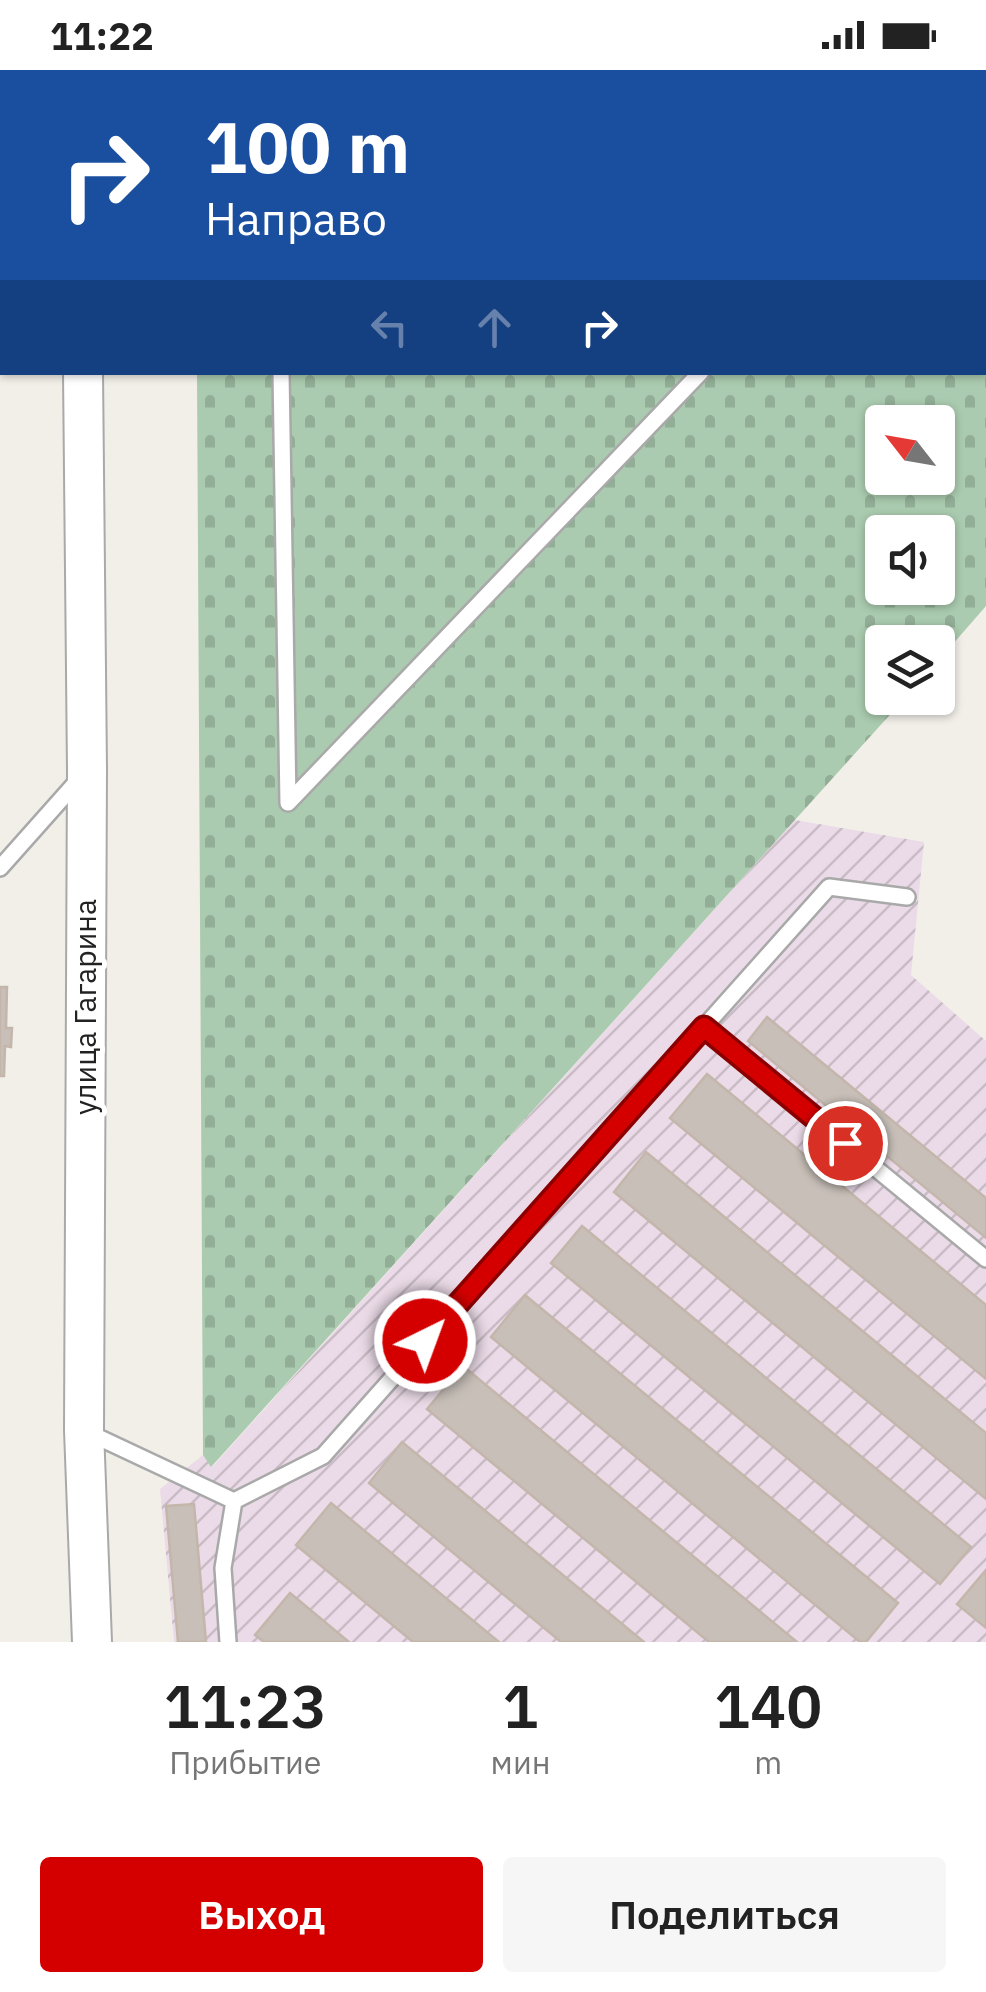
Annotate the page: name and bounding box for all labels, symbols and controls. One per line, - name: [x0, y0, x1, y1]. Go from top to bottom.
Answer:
- text: 11:22: [50, 11, 154, 60]
- text: 100 m: [205, 101, 410, 192]
- icon: right: [40, 110, 170, 240]
- text: Направо: [205, 189, 387, 247]
- icon: left: [362, 300, 417, 355]
- icon: ahead: [467, 300, 522, 355]
- icon: right: [572, 300, 627, 355]
- north arrow: [865, 405, 955, 495]
- map controls: [865, 405, 955, 715]
- button: sound: [865, 515, 955, 605]
- button: layers: [865, 625, 955, 715]
- street label: улица Гагарина: [65, 899, 104, 1115]
- pin: [803, 1101, 888, 1186]
- icon: arrive: [818, 1116, 873, 1171]
- position arrow: [373, 1289, 477, 1393]
- text: 11:23: [164, 1666, 327, 1745]
- text: 1: [503, 1666, 539, 1745]
- text: 140: [714, 1666, 822, 1745]
- text: Прибытие: [169, 1741, 321, 1783]
- text: мин: [491, 1741, 551, 1783]
- text: m: [754, 1741, 782, 1783]
- button: Выход: [40, 1857, 483, 1972]
- button: Поделиться: [503, 1857, 946, 1972]

